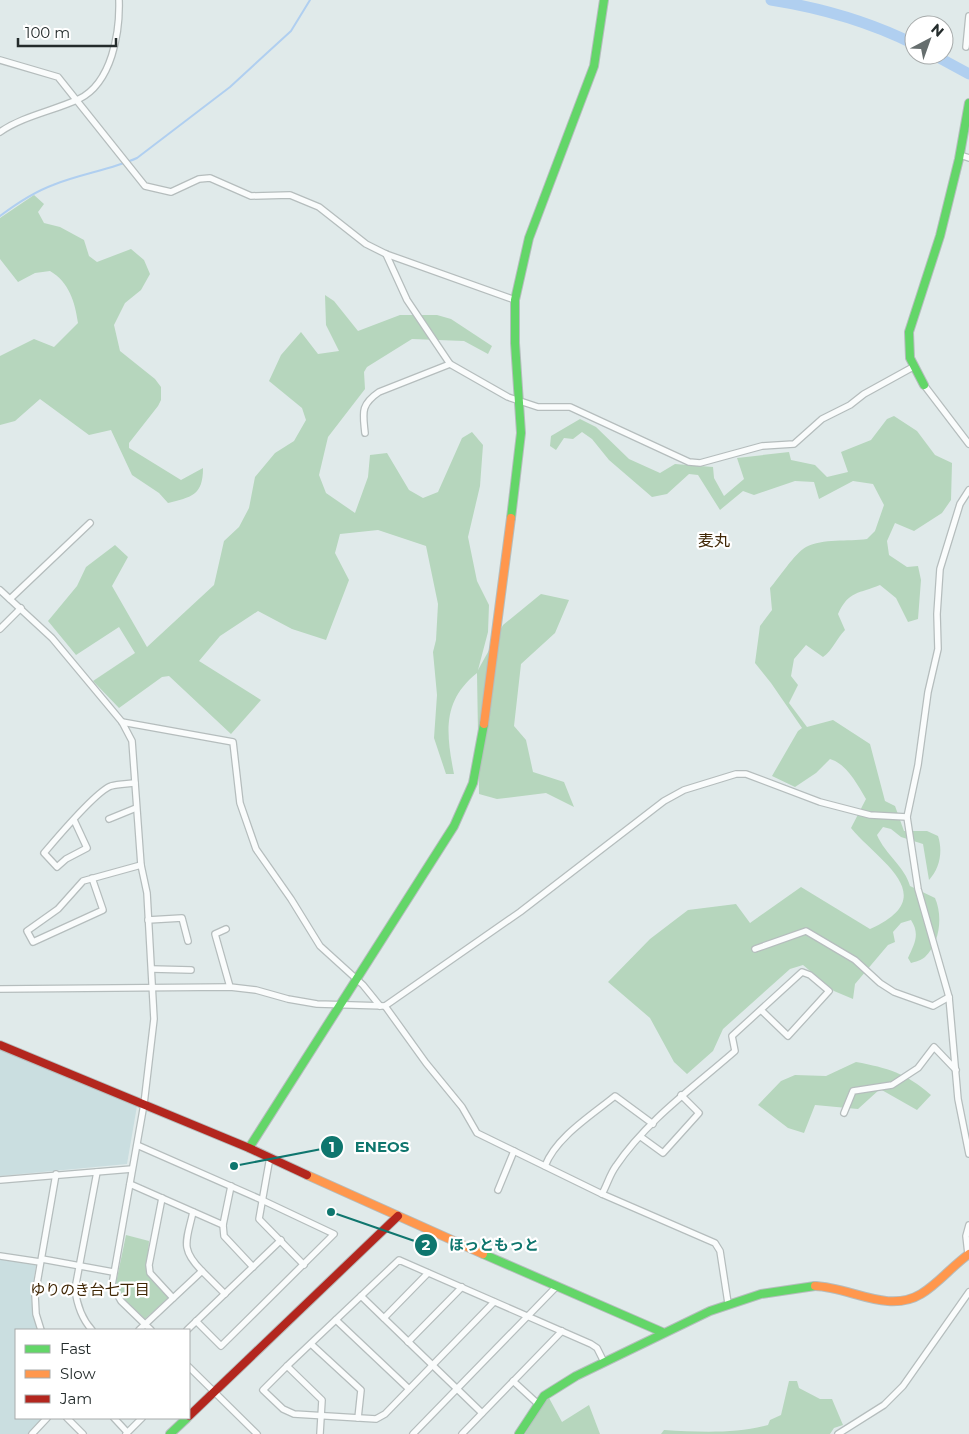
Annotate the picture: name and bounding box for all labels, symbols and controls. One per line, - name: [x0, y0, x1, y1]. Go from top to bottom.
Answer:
- scale bar: [18, 15, 115, 47]
- north arrow: [904, 15, 954, 65]
- text: N: [927, 20, 948, 41]
- text: 100 m: [25, 23, 70, 42]
- district label: 麦丸: [698, 531, 730, 550]
- callout: ENEOS: [320, 1132, 419, 1162]
- text: 1: [329, 1137, 335, 1156]
- text: ENEOS: [355, 1137, 410, 1156]
- callout: ほっともっと: [414, 1230, 549, 1260]
- text: 2: [422, 1235, 431, 1254]
- text: ほっともっと: [449, 1235, 539, 1254]
- district label: ゆりのき台七丁目: [30, 1280, 150, 1299]
- legend: [15, 1329, 190, 1419]
- text: Fast: [60, 1339, 91, 1358]
- text: Slow: [60, 1364, 96, 1383]
- text: Jam: [59, 1389, 92, 1408]

